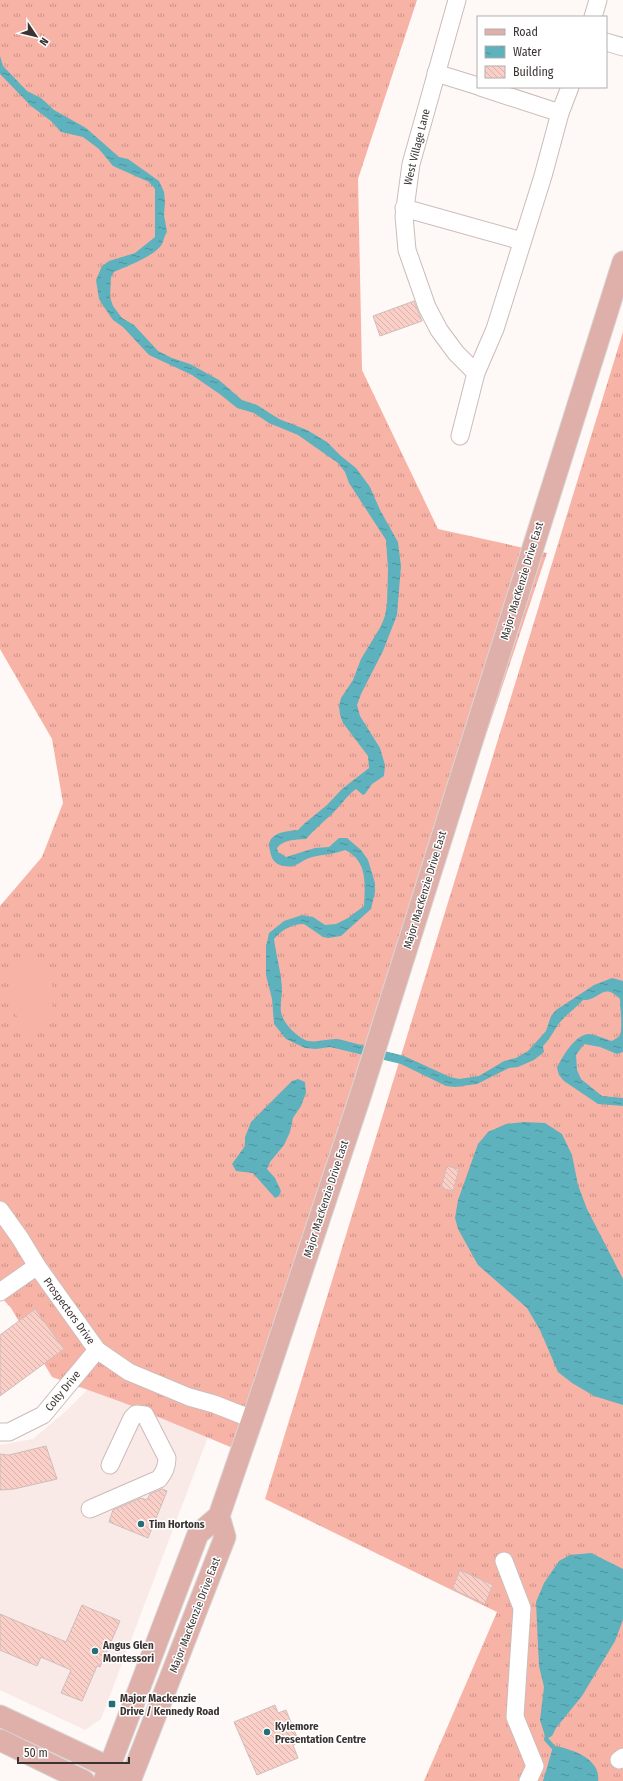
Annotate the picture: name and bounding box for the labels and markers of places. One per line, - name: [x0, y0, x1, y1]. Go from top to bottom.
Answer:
- place label: Tim Hortons: [149, 1518, 205, 1531]
- marker: Tim Hortons: [136, 1519, 146, 1529]
- place label: Angus Glen Montessori: [102, 1639, 154, 1665]
- marker: Angus Glen Montessori: [90, 1646, 100, 1656]
- place label: Major Mackenzie Drive / Kennedy Road: [120, 1692, 219, 1718]
- marker: Major Mackenzie Drive / Kennedy Road: [107, 1699, 117, 1709]
- place label: Kylemore Presentation Centre: [275, 1720, 367, 1746]
- marker: Kylemore Presentation Centre: [262, 1727, 272, 1737]

